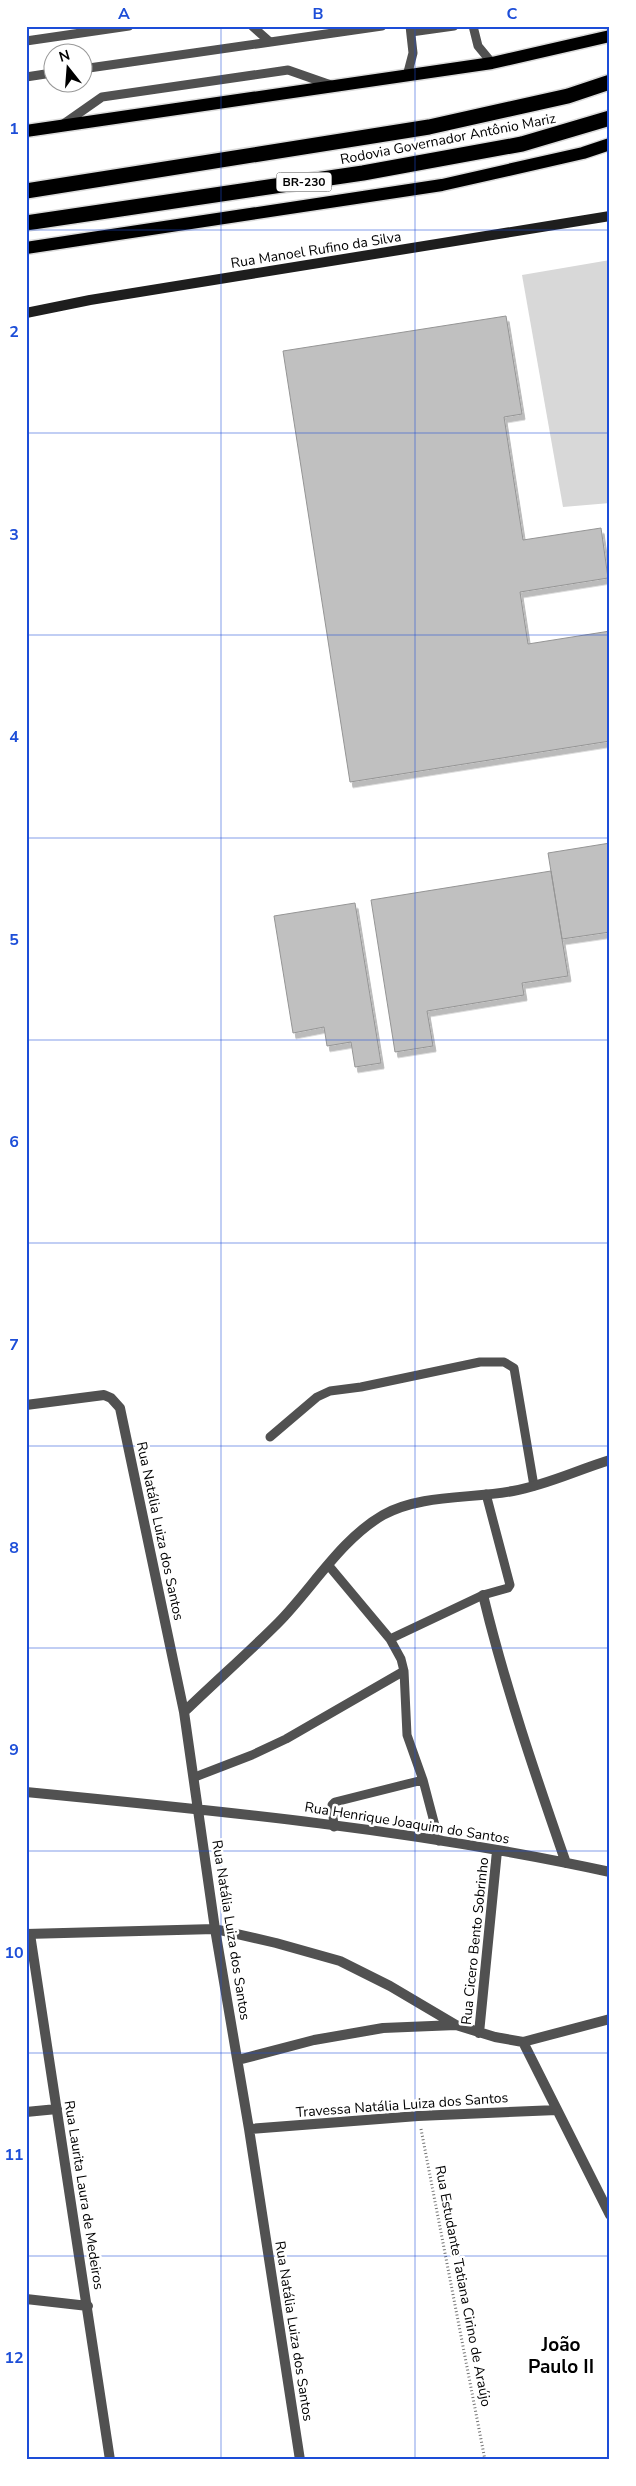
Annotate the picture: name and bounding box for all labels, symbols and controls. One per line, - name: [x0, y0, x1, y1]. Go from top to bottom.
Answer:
- text: A: [118, 3, 130, 25]
- text: B: [312, 3, 324, 25]
- text: C: [507, 3, 518, 25]
- north arrow: [42, 42, 92, 92]
- text: N: [57, 45, 72, 67]
- street label: Rodovia Governador Antônio Mariz: [339, 109, 558, 169]
- text: 1: [9, 118, 19, 140]
- road number: BR-230: [276, 172, 332, 192]
- street label: Rua Manoel Rufino da Silva: [229, 227, 403, 273]
- text: 2: [9, 321, 19, 343]
- text: 3: [9, 524, 19, 546]
- text: 4: [9, 726, 19, 748]
- text: 5: [9, 929, 19, 951]
- text: 6: [9, 1131, 19, 1153]
- text: 7: [9, 1334, 19, 1356]
- street label: Rua Natália Luiza dos Santos: [132, 1440, 188, 1622]
- text: 8: [9, 1537, 19, 1559]
- text: 9: [9, 1739, 19, 1761]
- street label: Rua Henrique Joaquim do Santos: [303, 1797, 511, 1849]
- street label: Rua Natália Luiza dos Santos: [207, 1838, 255, 2022]
- street label: Rua Cicero Bento Sobrinho: [457, 1856, 493, 2026]
- text: 10: [4, 1942, 24, 1964]
- street label: Travessa Natália Luiza dos Santos: [295, 2088, 509, 2122]
- street label: Rua Laurita Laura de Medeiros: [60, 2099, 108, 2291]
- text: 11: [4, 2144, 24, 2166]
- street label: Rua Estudante Tatiana Cirino de Araújo: [430, 2164, 496, 2408]
- street label: Rua Natália Luiza dos Santos: [270, 2239, 318, 2423]
- district label: João Paulo II: [528, 2332, 594, 2380]
- text: 12: [4, 2347, 24, 2369]

